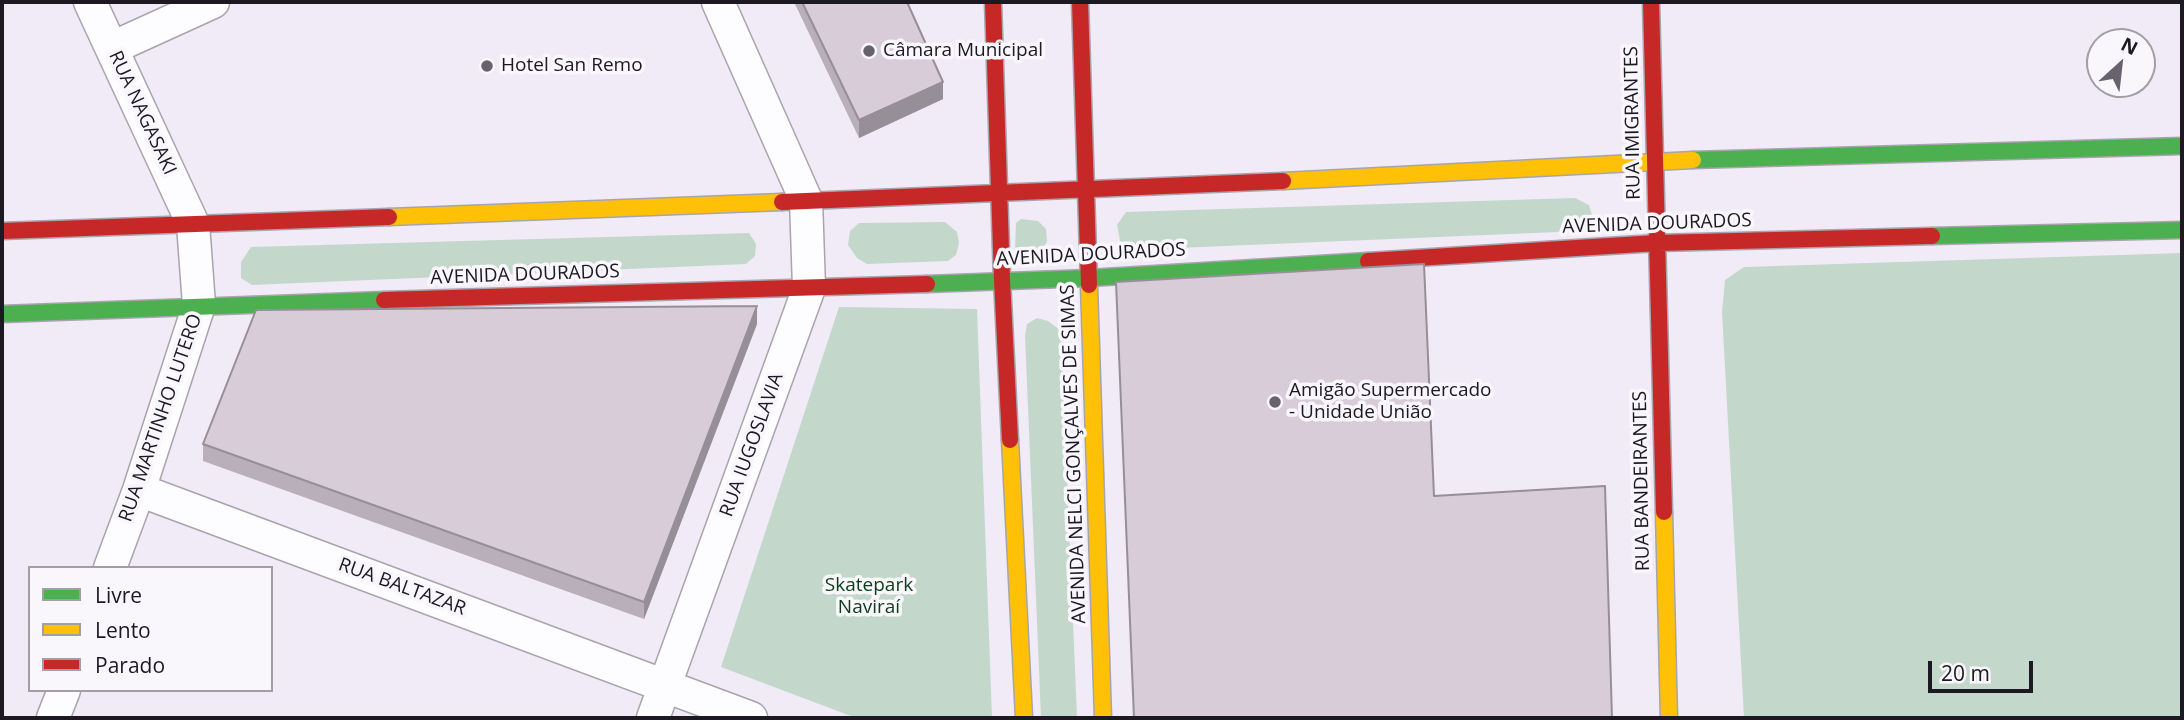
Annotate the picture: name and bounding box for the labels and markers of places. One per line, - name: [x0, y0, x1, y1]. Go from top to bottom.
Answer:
- place label: Câmara Municipal: [883, 40, 1043, 62]
- marker: Câmara Municipal: [861, 43, 877, 59]
- place label: Hotel San Remo: [501, 55, 643, 77]
- marker: Hotel San Remo: [479, 58, 495, 74]
- place label: Amigão Supermercado - Unidade União: [1289, 380, 1492, 424]
- marker: Amigão Supermercado - Unidade União: [1267, 394, 1283, 410]

